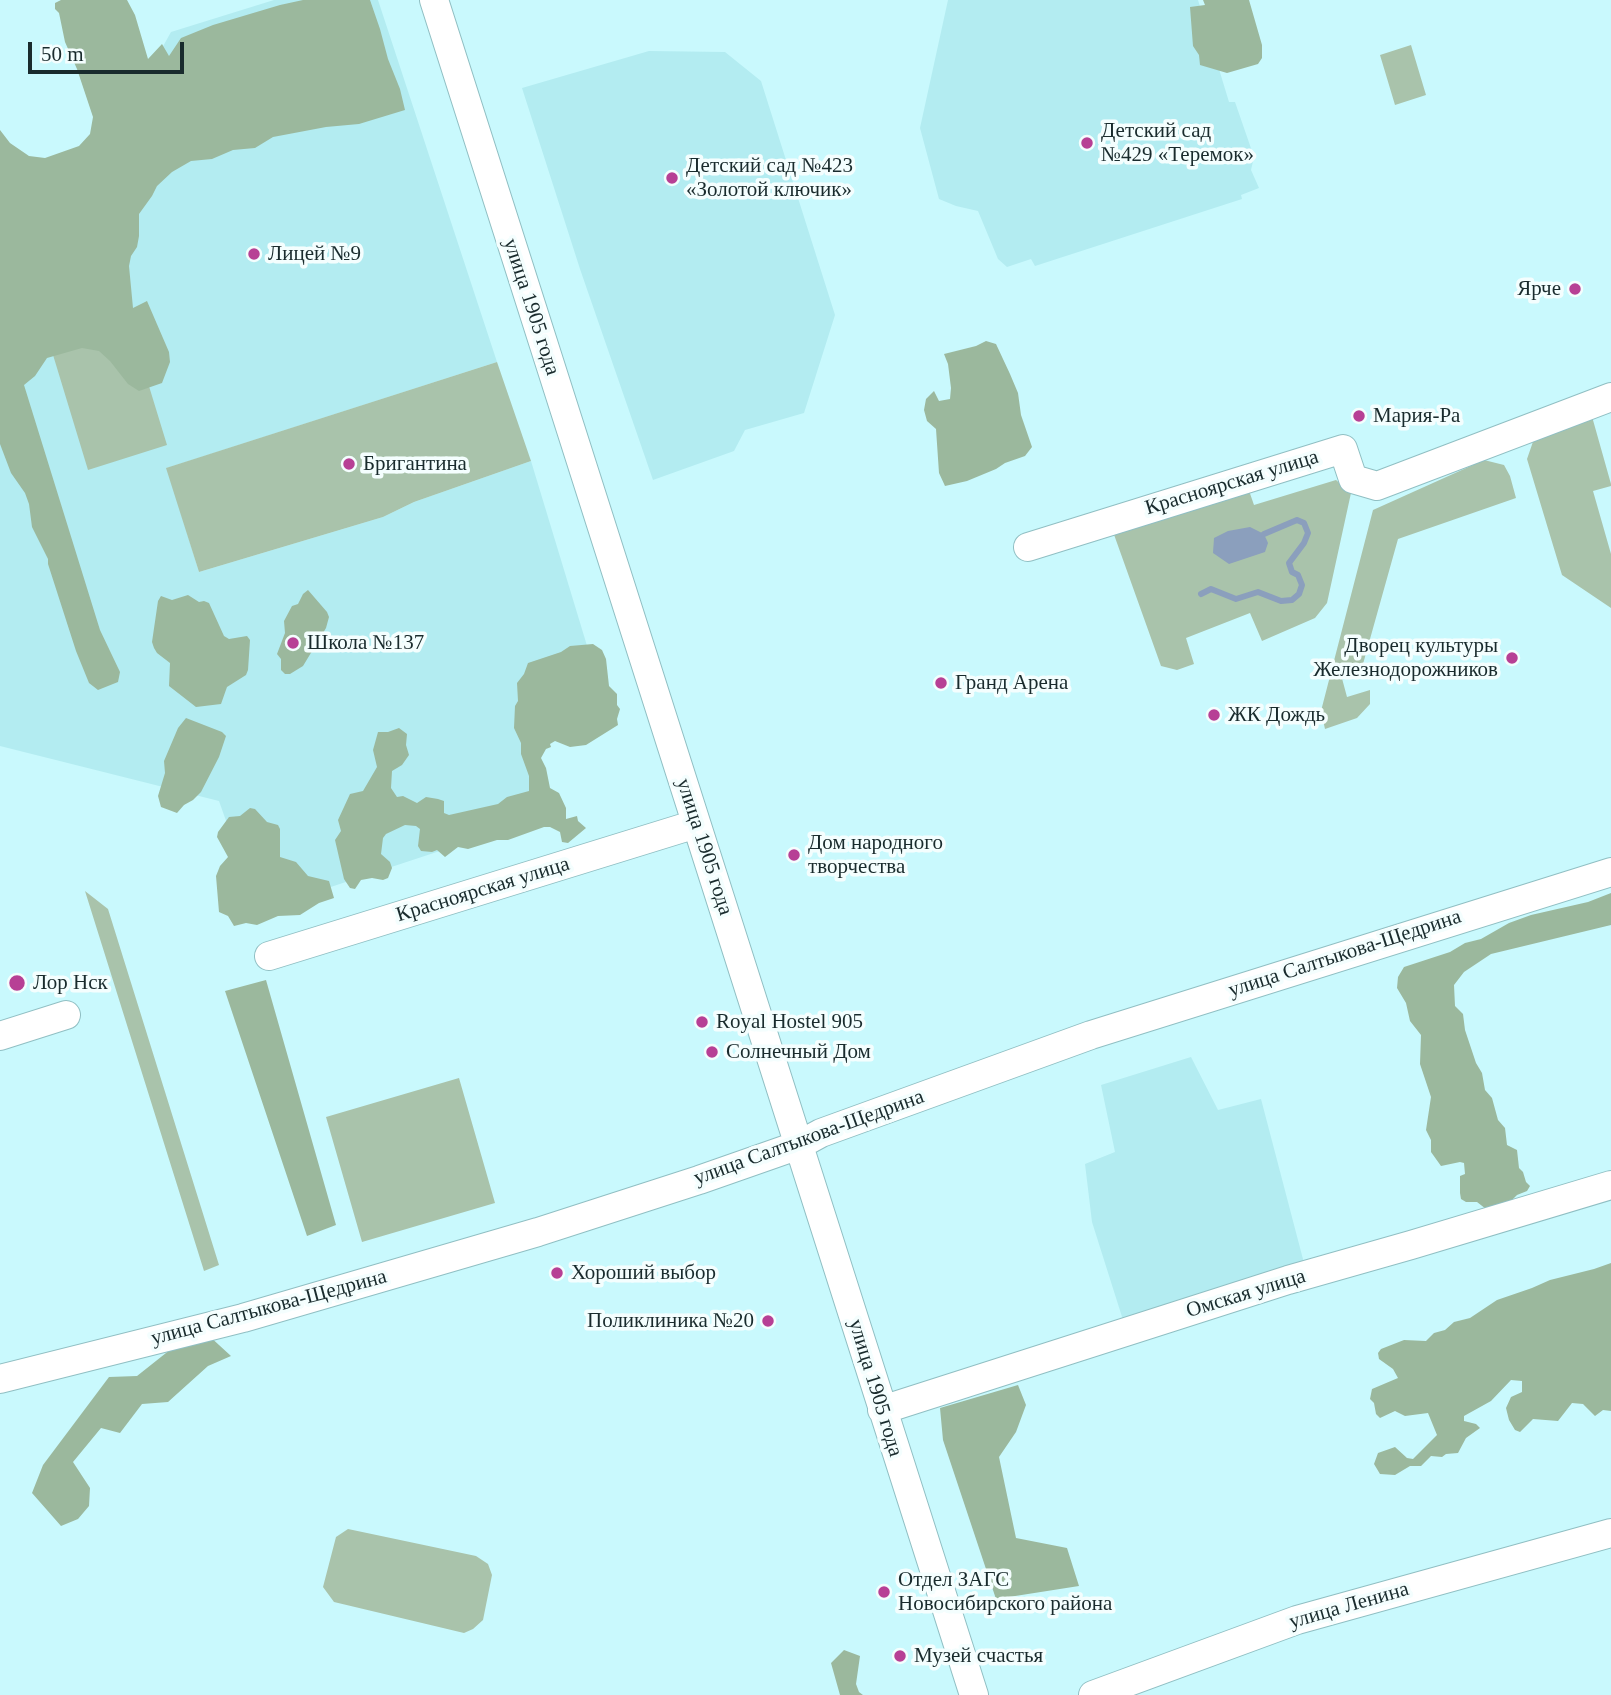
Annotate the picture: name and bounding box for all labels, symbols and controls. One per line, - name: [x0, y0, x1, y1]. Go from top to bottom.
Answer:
- scale bar: [32, 28, 187, 72]
- text: 50 m: [41, 42, 84, 66]
- place label: Детский сад №429 «Теремок»: [1101, 118, 1254, 168]
- marker: Детский сад №429 «Теремок»: [1079, 135, 1095, 151]
- place label: Детский сад №423 «Золотой ключик»: [686, 153, 853, 203]
- marker: Детский сад №423 «Золотой ключик»: [664, 170, 680, 186]
- street label: улица 1905 года: [497, 235, 565, 379]
- place label: Лицей №9: [268, 241, 361, 267]
- marker: Лицей №9: [246, 246, 262, 262]
- place label: Ярче: [1517, 276, 1561, 302]
- marker: Ярче: [1567, 281, 1583, 297]
- place label: Мария-Ра: [1373, 403, 1460, 429]
- marker: Мария-Ра: [1351, 408, 1367, 424]
- street label: Красноярская улица: [1142, 445, 1322, 521]
- place label: Бригантина: [363, 451, 467, 477]
- marker: Бригантина: [341, 456, 357, 472]
- place label: Школа №137: [307, 630, 424, 656]
- place label: Дворец культуры Железнодорожников: [1313, 633, 1498, 683]
- marker: Школа №137: [285, 635, 301, 651]
- marker: Дворец культуры Железнодорожников: [1504, 650, 1520, 666]
- place label: Гранд Арена: [955, 670, 1068, 696]
- marker: Гранд Арена: [933, 675, 949, 691]
- place label: ЖК Дождь: [1228, 702, 1325, 728]
- marker: ЖК Дождь: [1206, 707, 1222, 723]
- street label: улица 1905 года: [670, 775, 738, 919]
- place label: Дом народного творчества: [808, 830, 943, 880]
- marker: Дом народного творчества: [786, 847, 802, 863]
- street label: Красноярская улица: [393, 852, 573, 928]
- street label: улица Салтыкова-Щедрина: [1225, 904, 1465, 1004]
- place label: Лор Нск: [33, 970, 108, 996]
- marker: Лор Нск: [7, 973, 27, 993]
- place label: Royal Hostel 905: [716, 1009, 863, 1035]
- marker: Royal Hostel 905: [694, 1014, 710, 1030]
- place label: Солнечный Дом: [726, 1039, 871, 1065]
- marker: Солнечный Дом: [704, 1044, 720, 1060]
- street label: улица Салтыкова-Щедрина: [690, 1085, 928, 1191]
- place label: Хороший выбор: [571, 1260, 716, 1286]
- street label: улица Салтыкова-Щедрина: [148, 1264, 390, 1352]
- street label: Омская улица: [1183, 1264, 1309, 1324]
- marker: Хороший выбор: [549, 1265, 565, 1281]
- place label: Поликлиника №20: [587, 1308, 754, 1334]
- marker: Поликлиника №20: [760, 1313, 776, 1329]
- street label: улица 1905 года: [842, 1316, 908, 1460]
- place label: Отдел ЗАГС Новосибирского района: [898, 1567, 1112, 1617]
- street label: улица Ленина: [1286, 1577, 1412, 1635]
- marker: Отдел ЗАГС Новосибирского района: [876, 1584, 892, 1600]
- place label: Музей счастья: [914, 1643, 1043, 1669]
- marker: Музей счастья: [892, 1648, 908, 1664]

